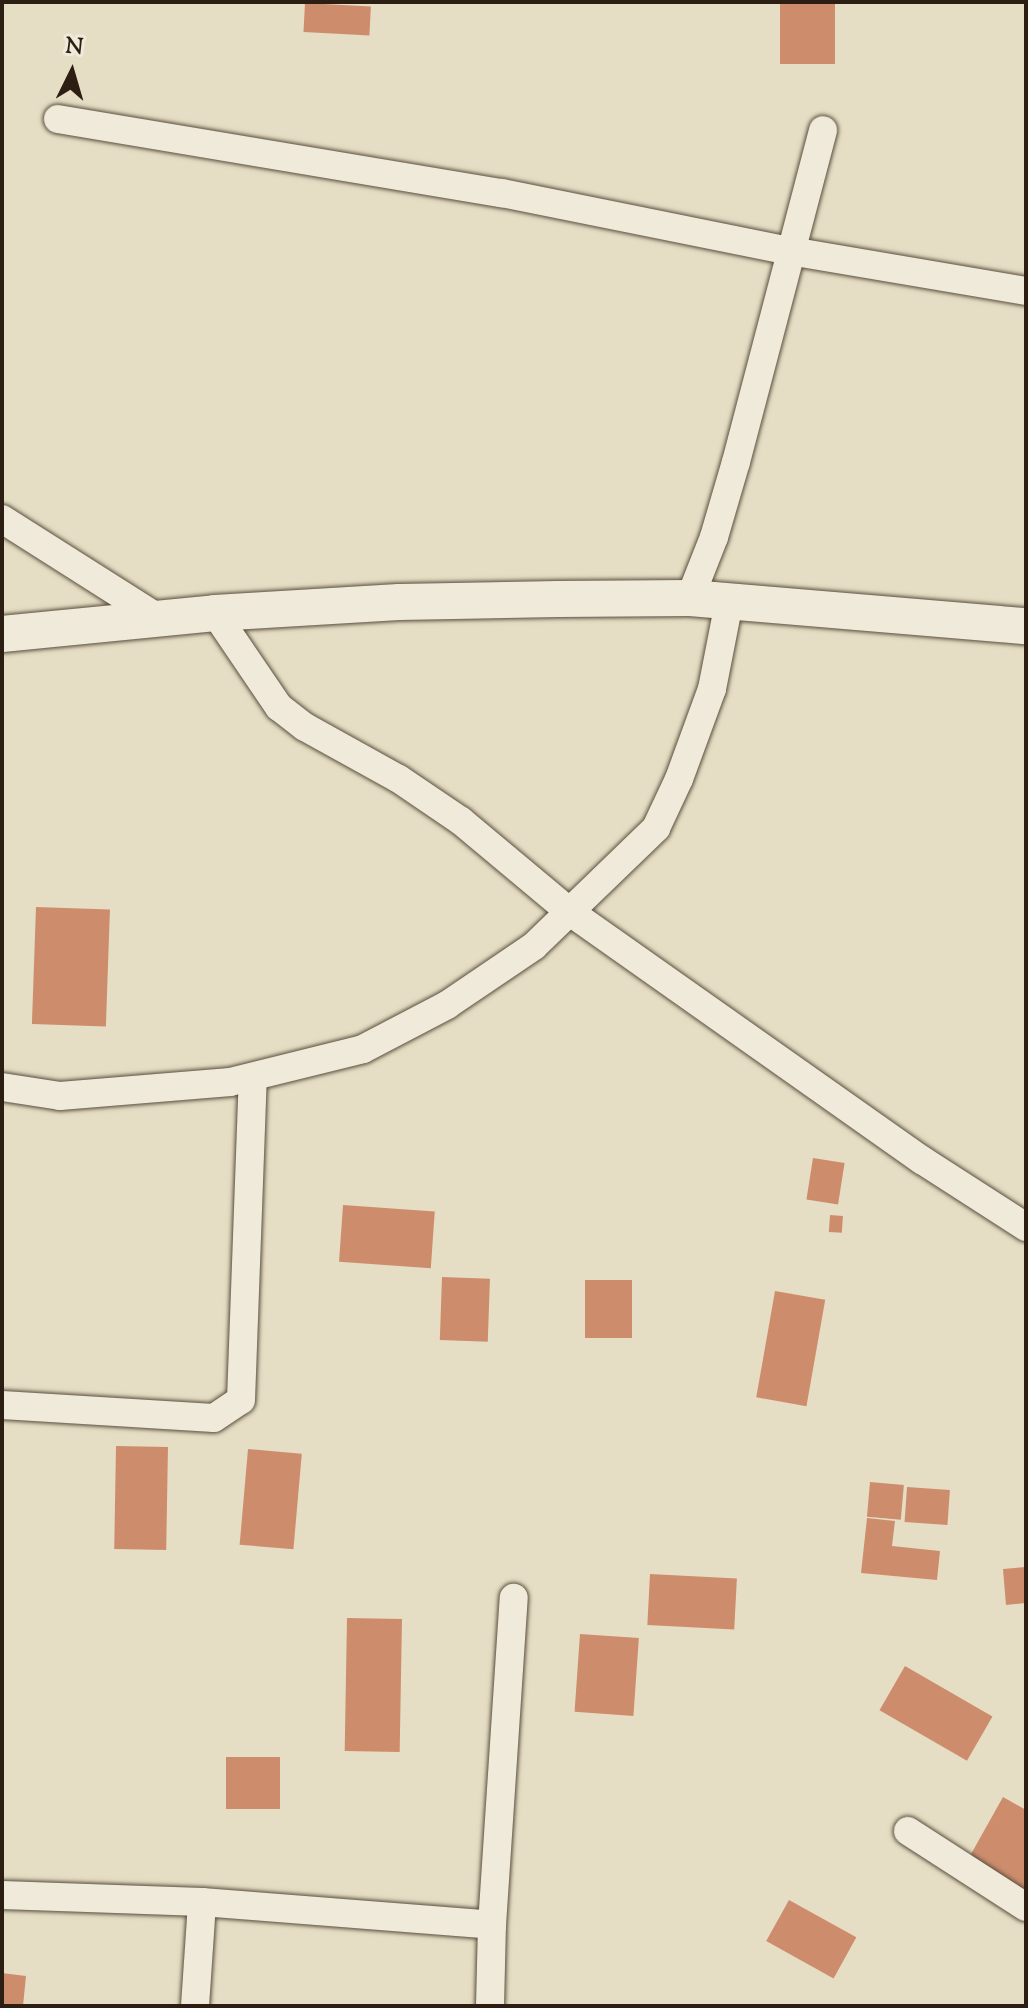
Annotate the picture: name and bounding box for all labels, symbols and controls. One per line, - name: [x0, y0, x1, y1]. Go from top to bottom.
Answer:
- text: N: [64, 31, 84, 65]
- north arrow: [32, 32, 112, 112]

